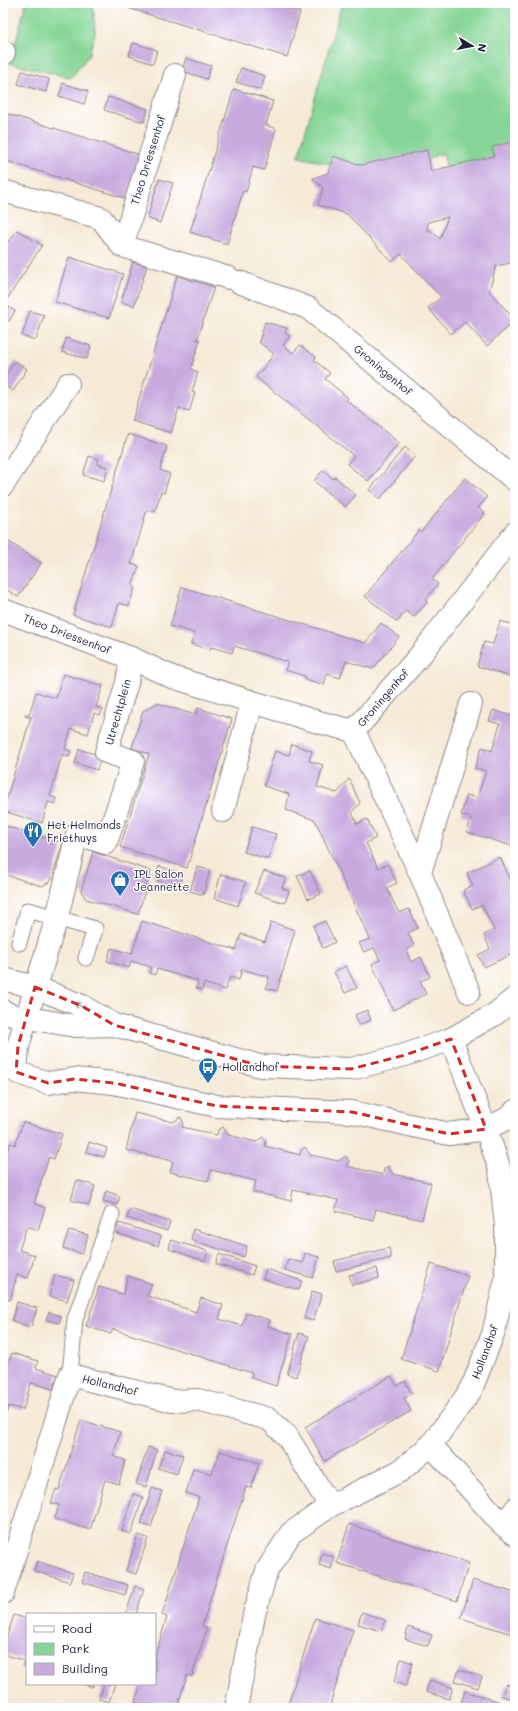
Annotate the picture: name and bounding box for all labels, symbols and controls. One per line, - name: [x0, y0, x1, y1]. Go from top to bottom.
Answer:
- north arrow: [452, 26, 492, 66]
- text: N: [474, 42, 490, 53]
- street label: Theo Driessenhof: [127, 112, 169, 207]
- street label: Groningenhof: [351, 341, 416, 399]
- street label: Theo Driessenhof: [21, 610, 114, 657]
- street label: Groningenhof: [353, 665, 412, 730]
- street label: Utrechtplein: [101, 677, 134, 747]
- place label: Het Helmonds Friethuys: [47, 817, 121, 845]
- restaurant icon: Het Helmonds Friethuys: [22, 820, 44, 848]
- place label: IPL Salon Jeannette: [134, 866, 189, 894]
- shop icon: IPL Salon Jeannette: [109, 869, 131, 897]
- one-way arrow: [74, 1002, 86, 1009]
- bus stop icon: Hollandhof: [197, 1056, 219, 1084]
- place label: Hollandhof: [222, 1059, 280, 1074]
- street label: Hollandhof: [468, 1322, 502, 1381]
- street label: Hollandhof: [81, 1370, 140, 1399]
- legend: [26, 1613, 156, 1685]
- text: Road: [62, 1620, 92, 1636]
- text: Park: [62, 1640, 89, 1656]
- text: Building: [62, 1660, 108, 1676]

